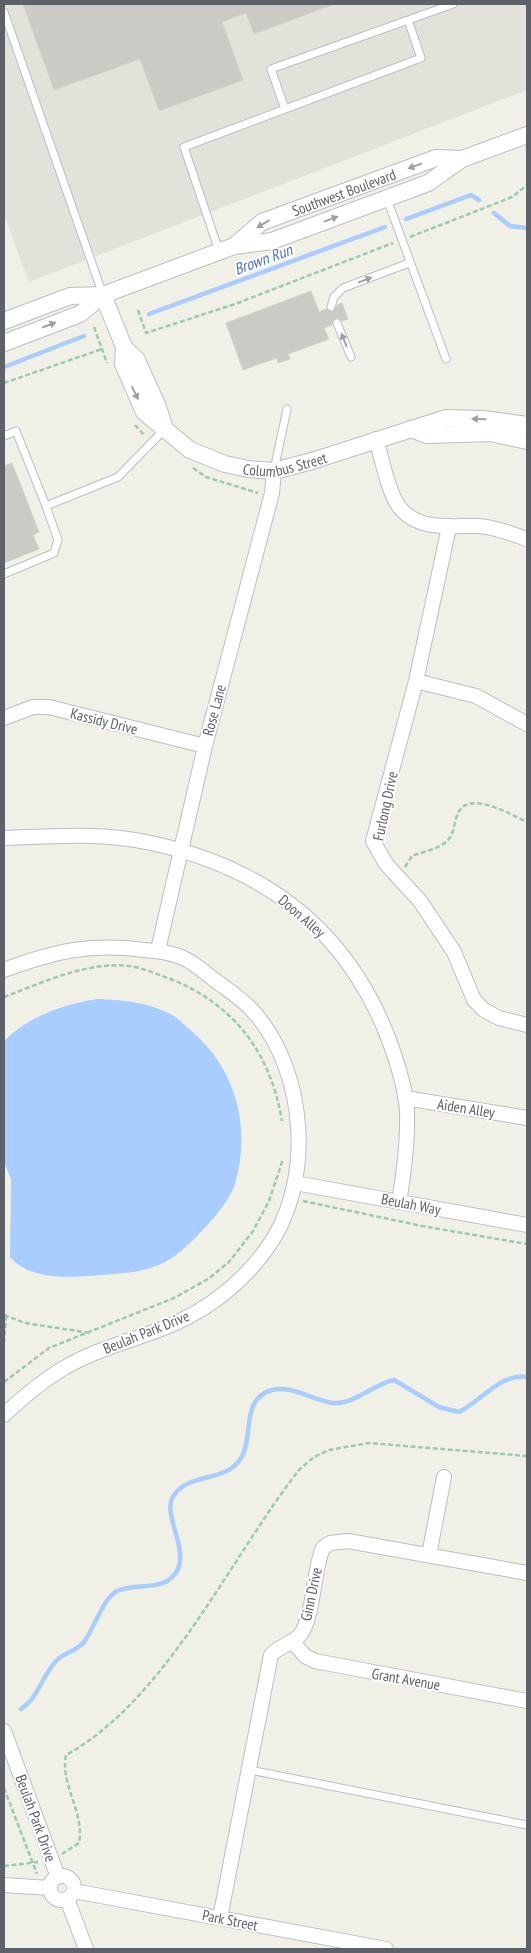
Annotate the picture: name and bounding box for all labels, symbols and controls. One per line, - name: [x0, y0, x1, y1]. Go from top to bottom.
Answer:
- one-way arrow: [407, 163, 422, 170]
- street label: Southwest Boulevard: [289, 164, 398, 220]
- one-way arrow: [324, 215, 339, 222]
- one-way arrow: [256, 219, 269, 228]
- water label: Brown Run: [231, 239, 296, 279]
- one-way arrow: [358, 275, 372, 283]
- one-way arrow: [42, 321, 57, 328]
- one-way arrow: [340, 332, 348, 347]
- one-way arrow: [131, 386, 139, 400]
- one-way arrow: [471, 415, 487, 423]
- street label: Columbus Street: [241, 447, 329, 481]
- street label: Rose Lane: [198, 682, 230, 738]
- street label: Kassidy Drive: [68, 703, 140, 739]
- street label: Furlong Drive: [368, 770, 402, 842]
- street label: Doon Alley: [275, 891, 330, 942]
- street label: Aiden Alley: [436, 1094, 497, 1122]
- street label: Beulah Way: [380, 1189, 443, 1219]
- street label: Beulah Park Drive: [100, 1306, 192, 1358]
- street label: Ginn Drive: [296, 1565, 326, 1623]
- street label: Grant Avenue: [370, 1664, 442, 1694]
- street label: Beulah Park Drive: [11, 1772, 61, 1864]
- street label: Park Street: [201, 1905, 259, 1935]

